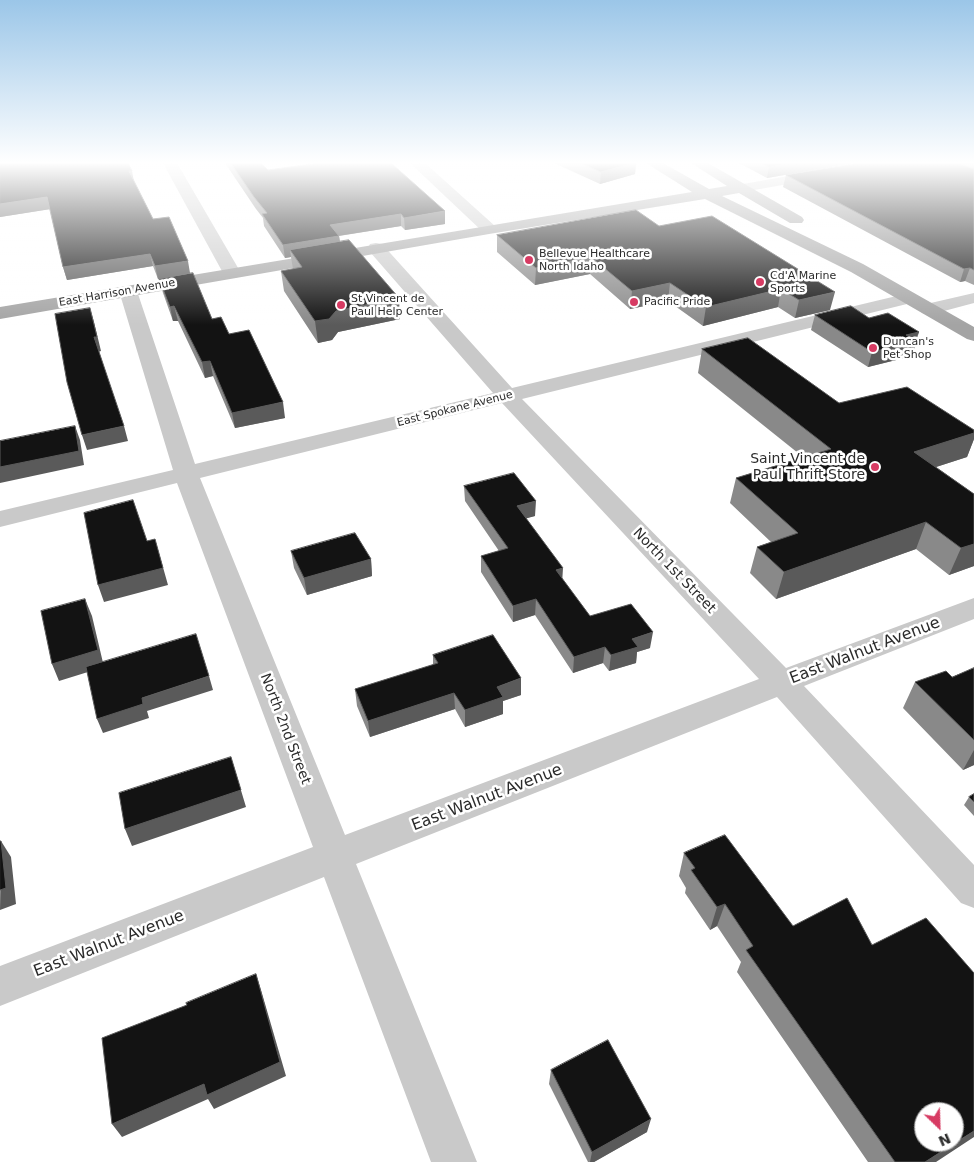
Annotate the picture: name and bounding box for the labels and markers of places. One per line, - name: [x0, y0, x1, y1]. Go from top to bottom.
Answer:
- place label: Bellevue Healthcare North Idaho: [539, 247, 650, 273]
- marker: Bellevue Healthcare North Idaho: [523, 254, 535, 266]
- place label: Cd'A Marine Sports: [770, 269, 836, 295]
- marker: Cd'A Marine Sports: [754, 276, 766, 288]
- place label: St Vincent de Paul Help Center: [351, 292, 443, 318]
- place label: Pacific Pride: [644, 295, 710, 309]
- marker: Pacific Pride: [628, 296, 640, 308]
- marker: St Vincent de Paul Help Center: [335, 299, 347, 311]
- place label: Duncan's Pet Shop: [883, 335, 934, 361]
- marker: Duncan's Pet Shop: [867, 342, 879, 354]
- place label: Saint Vincent de Paul Thrift Store: [750, 451, 865, 484]
- marker: Saint Vincent de Paul Thrift Store: [869, 461, 881, 473]

